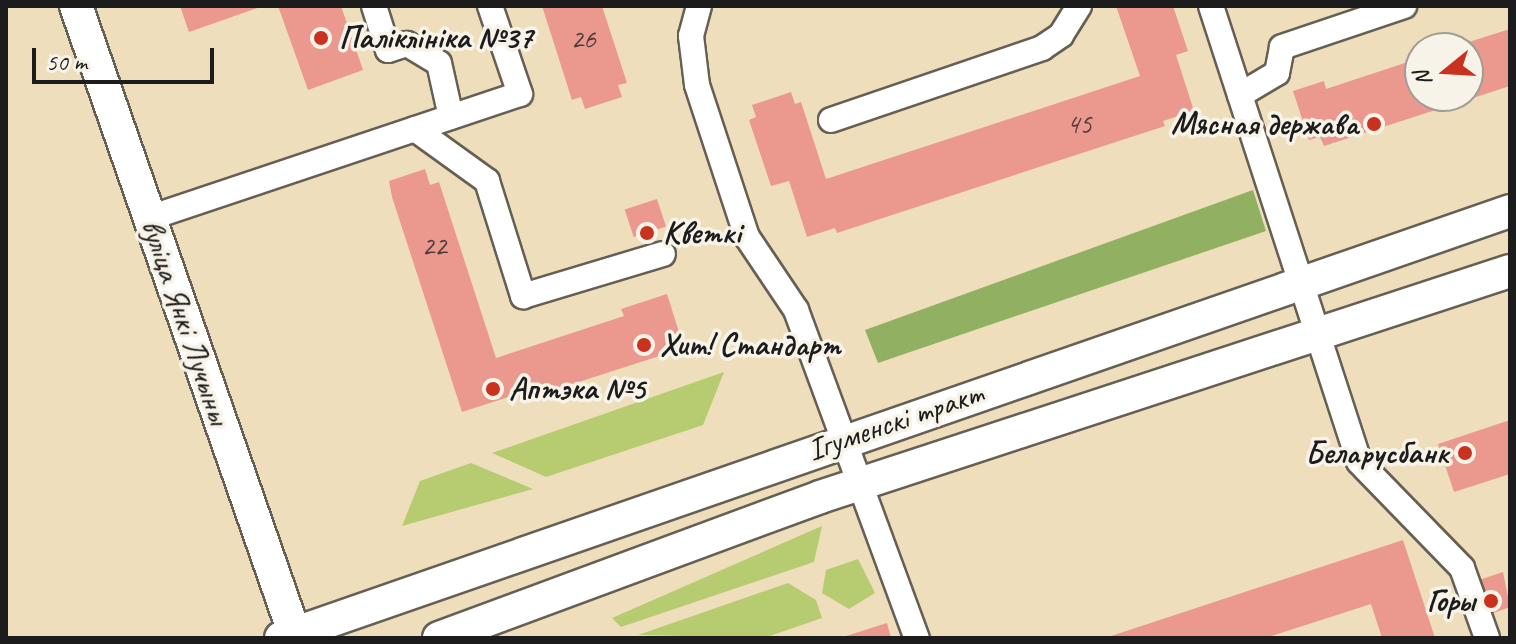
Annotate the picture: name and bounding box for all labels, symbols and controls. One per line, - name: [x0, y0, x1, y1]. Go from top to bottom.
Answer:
- place label: Паліклініка №37: [339, 19, 532, 57]
- house number: 26: [570, 22, 596, 56]
- marker: Паліклініка №37: [310, 27, 332, 49]
- scale bar: [36, 32, 218, 82]
- north arrow: [1404, 32, 1484, 112]
- text: 50 m: [46, 47, 87, 77]
- text: N: [1408, 68, 1438, 90]
- place label: Мясная держава: [1171, 105, 1358, 143]
- house number: 45: [1066, 107, 1092, 141]
- marker: Мясная держава: [1365, 115, 1383, 133]
- street label: вуліца Янкі Лучыны: [132, 214, 238, 430]
- place label: Кветкі: [663, 214, 741, 252]
- marker: Кветкі: [638, 224, 656, 242]
- house number: 22: [421, 229, 447, 263]
- place label: Хит! Стандарт: [660, 326, 841, 364]
- marker: Хит! Стандарт: [635, 336, 653, 354]
- place label: Аптэка №5: [509, 370, 645, 408]
- street label: Ігуменскі тракт: [803, 374, 987, 470]
- marker: Аптэка №5: [484, 380, 502, 398]
- place label: Беларусбанк: [1305, 434, 1449, 472]
- marker: Беларусбанк: [1456, 444, 1474, 462]
- place label: Горы: [1427, 582, 1475, 620]
- marker: Горы: [1482, 592, 1500, 610]

